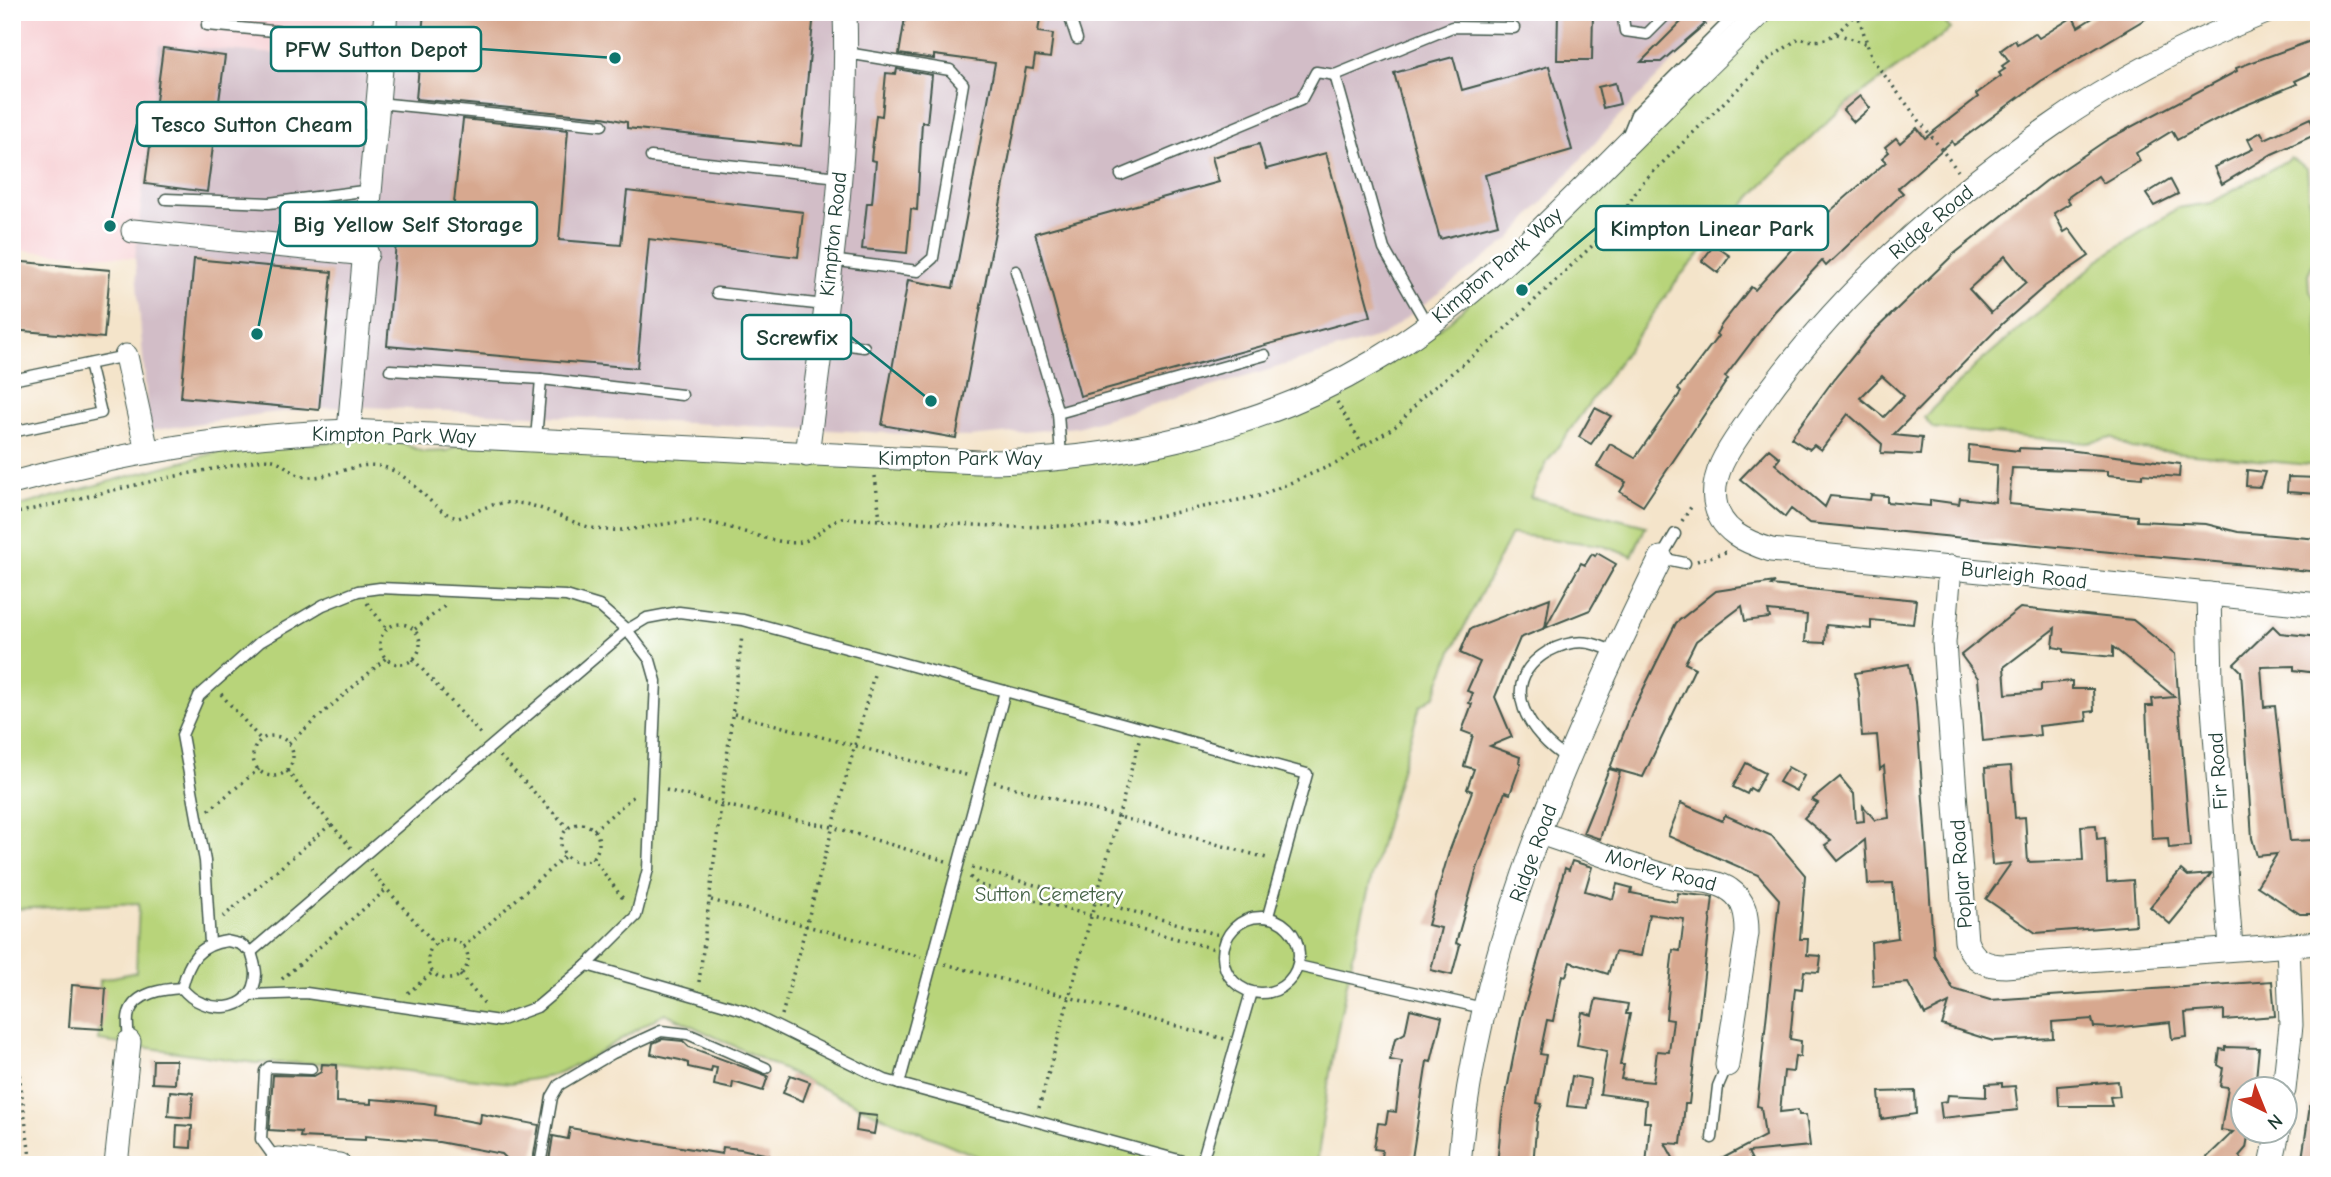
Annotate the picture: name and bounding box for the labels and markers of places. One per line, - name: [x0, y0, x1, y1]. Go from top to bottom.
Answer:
- callout: PFW Sutton Depot: [271, 27, 481, 71]
- callout: Tesco Sutton Cheam: [137, 102, 366, 146]
- callout: Big Yellow Self Storage: [280, 202, 537, 246]
- callout: Kimpton Linear Park: [1596, 206, 1828, 250]
- callout: Screwfix: [742, 315, 851, 359]

